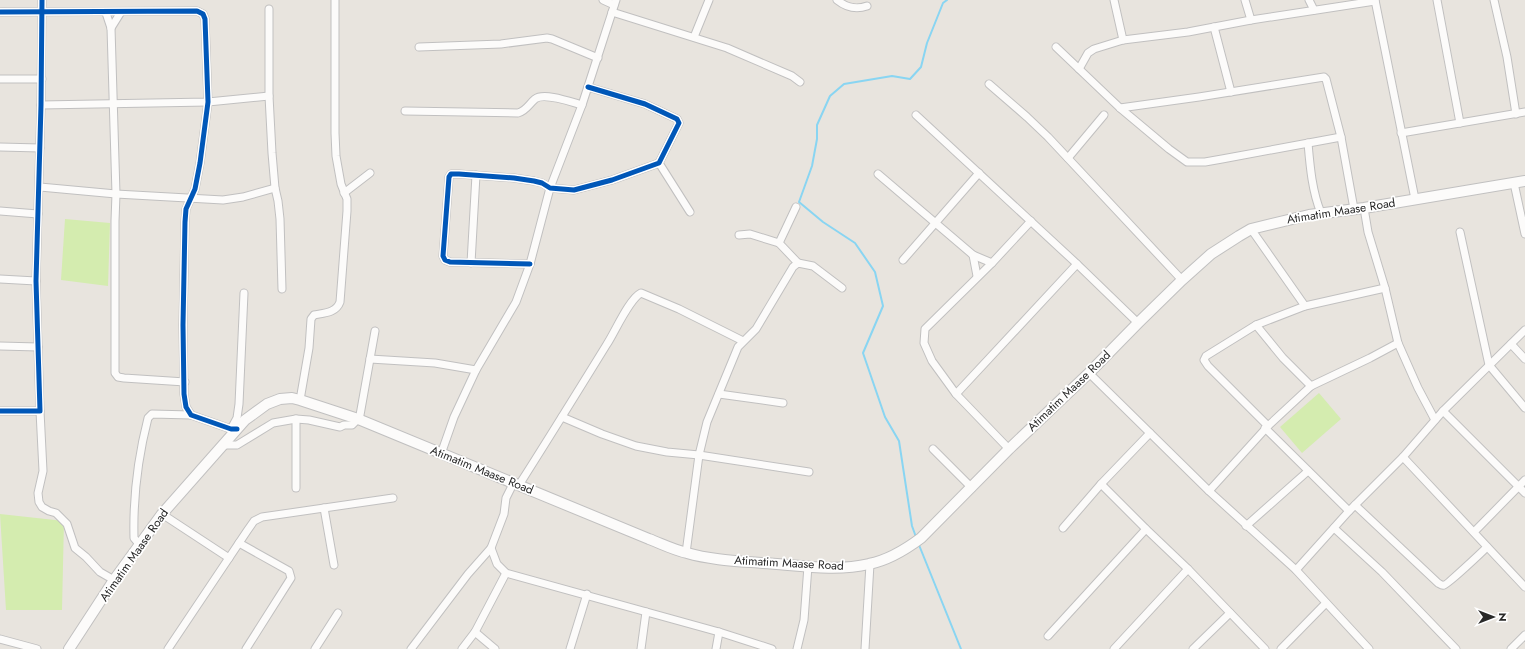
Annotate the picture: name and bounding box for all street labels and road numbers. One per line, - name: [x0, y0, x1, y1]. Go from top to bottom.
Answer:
- street label: Atimatim Maase Road: [1285, 194, 1397, 228]
- street label: Atimatim Maase Road: [1023, 346, 1115, 436]
- street label: Atimatim Maase Road: [428, 441, 536, 499]
- street label: Atimatim Maase Road: [95, 505, 173, 605]
- street label: Atimatim Maase Road: [734, 551, 844, 575]

